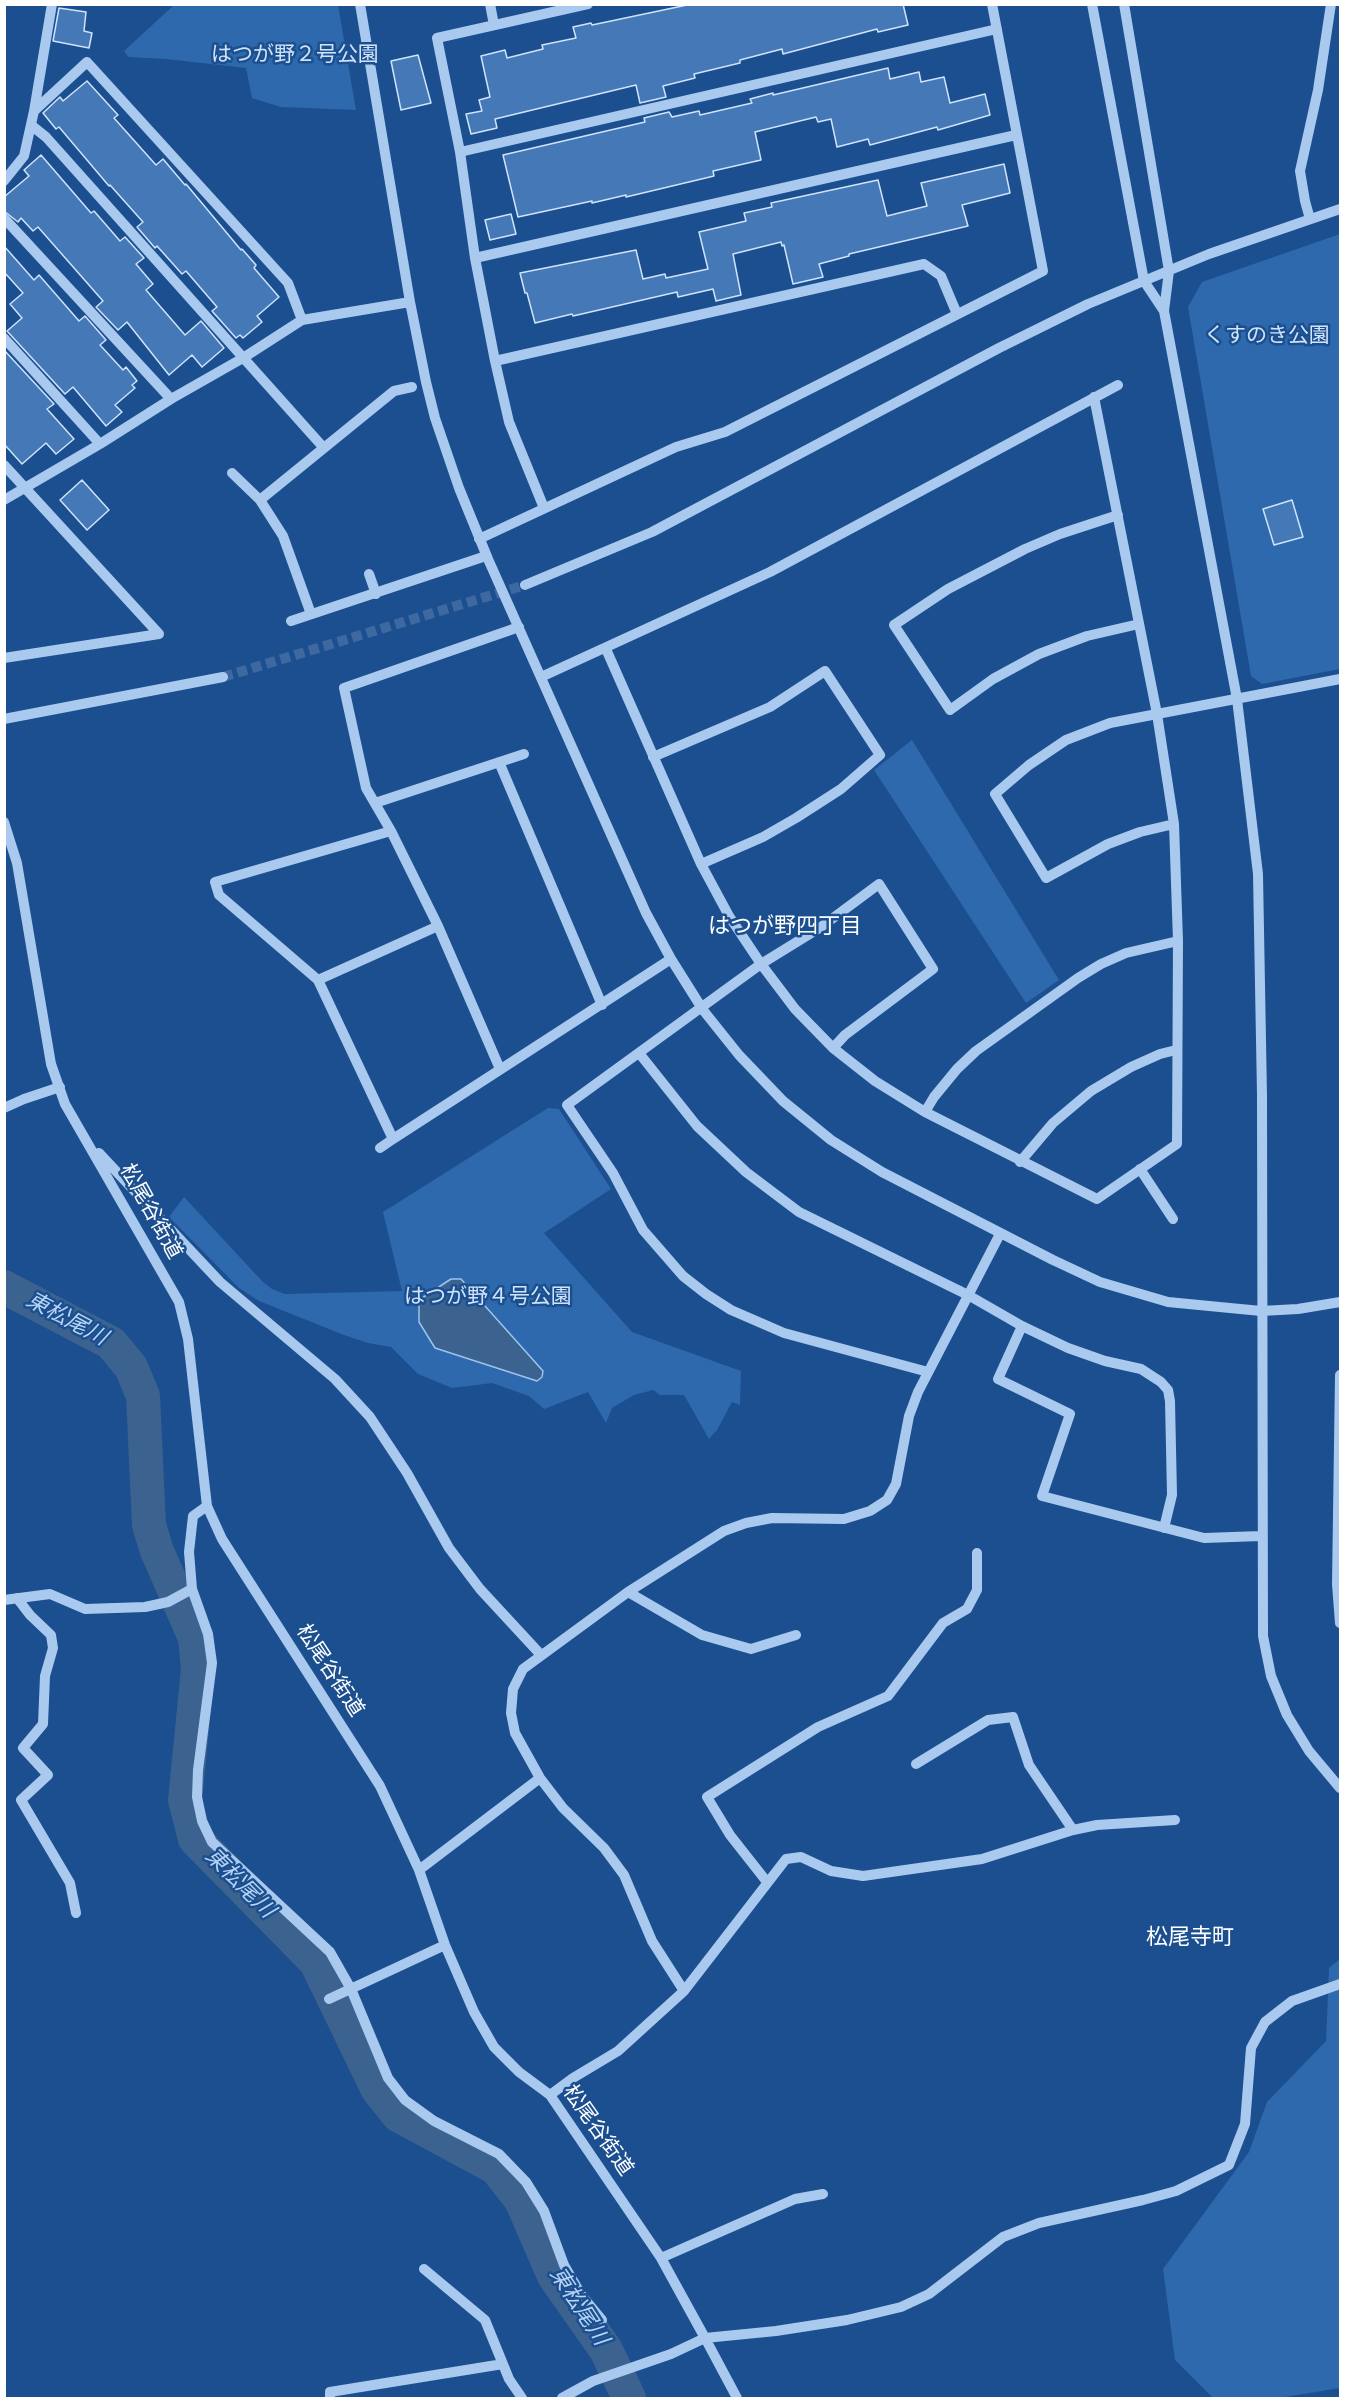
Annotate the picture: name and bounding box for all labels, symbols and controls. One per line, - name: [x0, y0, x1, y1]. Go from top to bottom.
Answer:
- park label: はつが野２号公園: [211, 43, 379, 69]
- park label: くすのき公園: [1204, 324, 1330, 350]
- district label: はつが野四丁目: [708, 915, 862, 941]
- street label: 松尾谷街道: [114, 1160, 186, 1264]
- park label: はつが野４号公園: [404, 1285, 572, 1311]
- water label: 東松尾川: [21, 1288, 111, 1352]
- street label: 松尾谷街道: [290, 1620, 368, 1722]
- water label: 東松尾川: [199, 1844, 279, 1924]
- district label: 松尾寺町: [1146, 1926, 1234, 1952]
- street label: 松尾谷街道: [557, 2081, 637, 2181]
- water label: 東松尾川: [543, 2263, 613, 2351]

